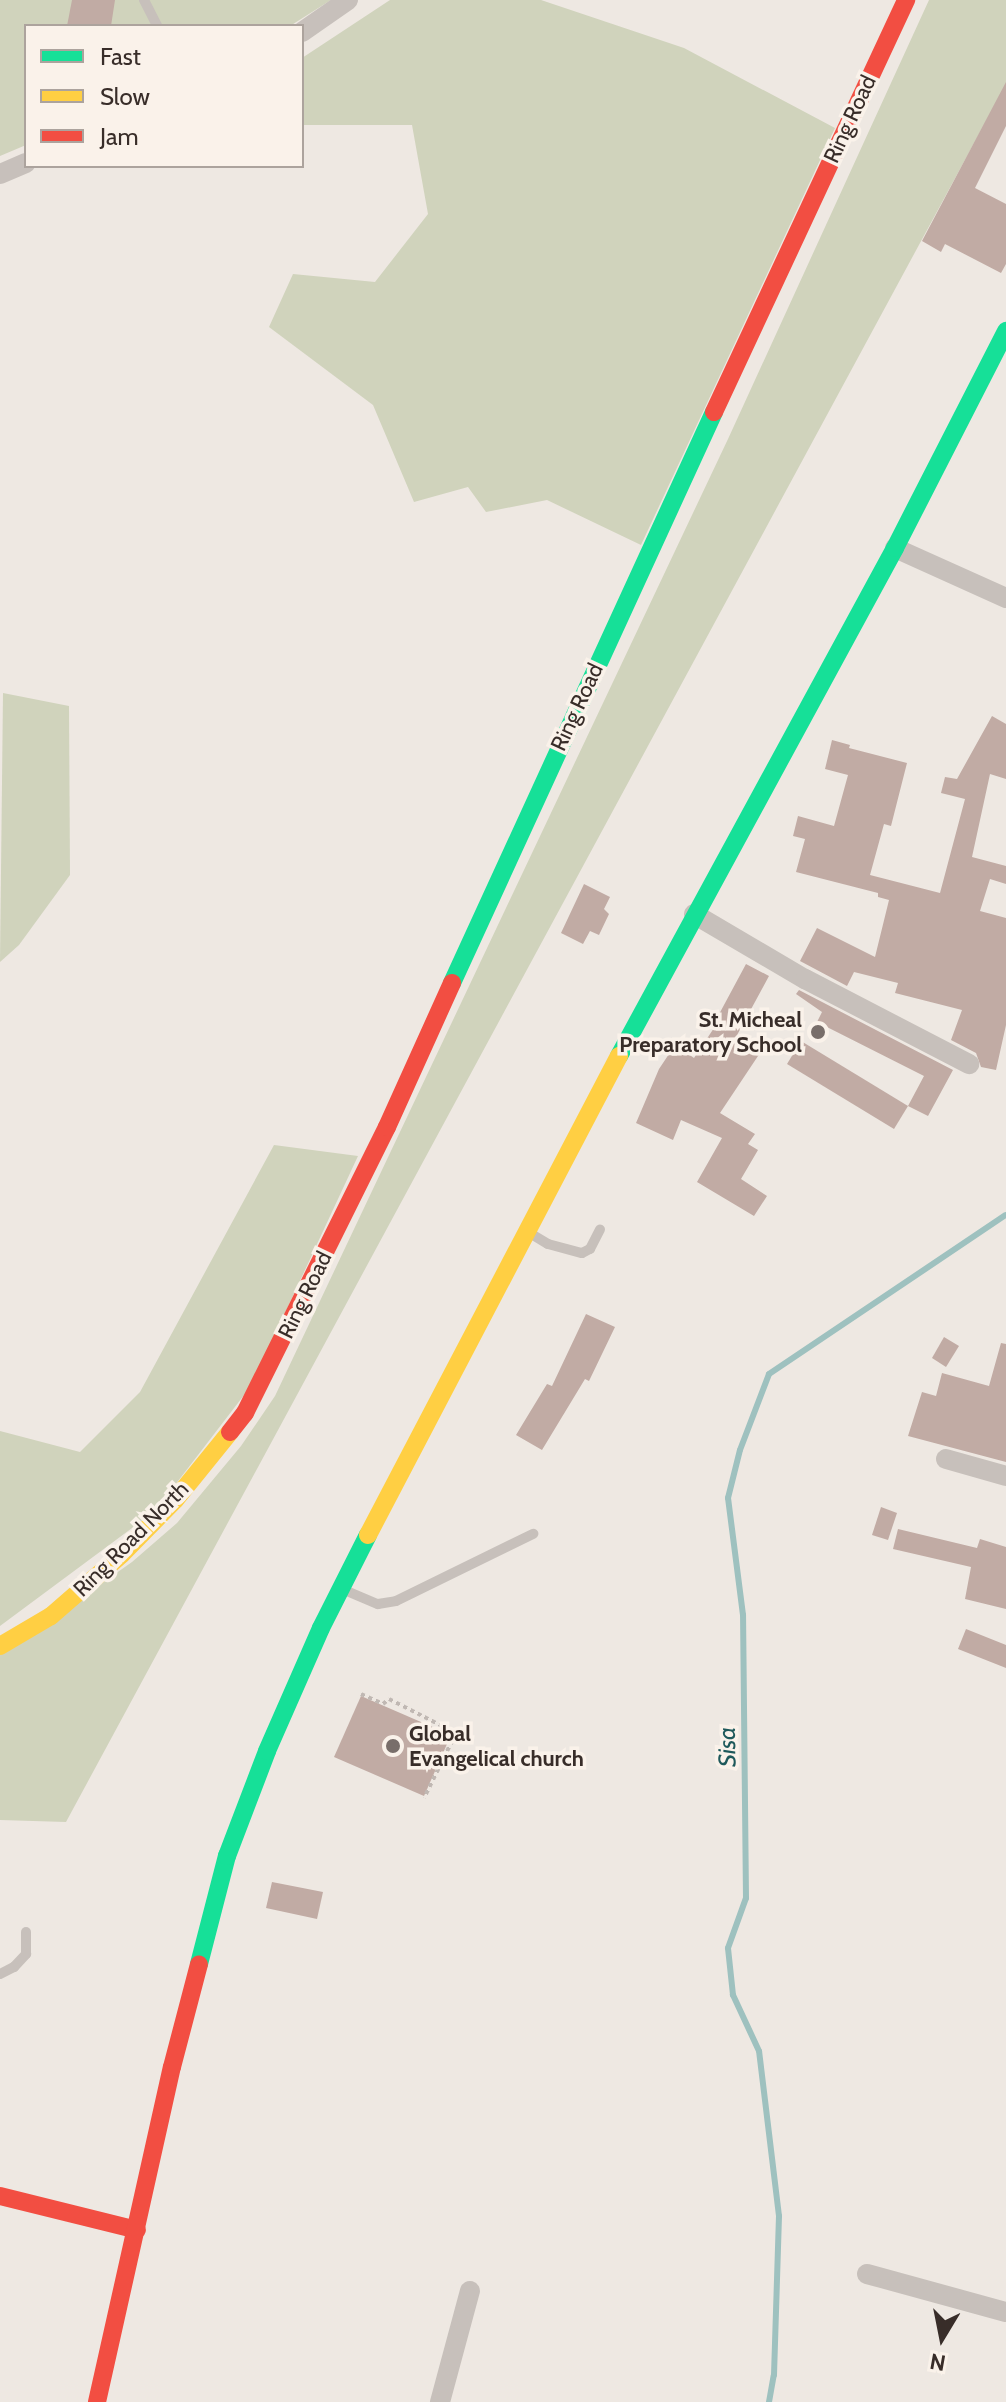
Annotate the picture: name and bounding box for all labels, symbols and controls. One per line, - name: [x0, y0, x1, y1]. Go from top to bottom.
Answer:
- legend: [24, 24, 304, 168]
- text: Fast: [100, 42, 141, 71]
- street label: Ring Road: [818, 71, 882, 167]
- text: Slow: [100, 82, 150, 111]
- text: Jam: [100, 122, 138, 151]
- street label: Ring Road: [545, 659, 609, 755]
- place label: St. Micheal Preparatory School: [619, 1006, 802, 1058]
- marker: St. Micheal Preparatory School: [809, 1023, 827, 1041]
- street label: Ring Road: [273, 1247, 337, 1343]
- street label: Ring Road North: [68, 1476, 194, 1602]
- place label: Global Evangelical church: [409, 1720, 584, 1772]
- water label: Sisa: [712, 1727, 742, 1767]
- marker: Global Evangelical church: [384, 1737, 402, 1755]
- north arrow: [902, 2298, 982, 2378]
- text: N: [928, 2347, 948, 2377]

